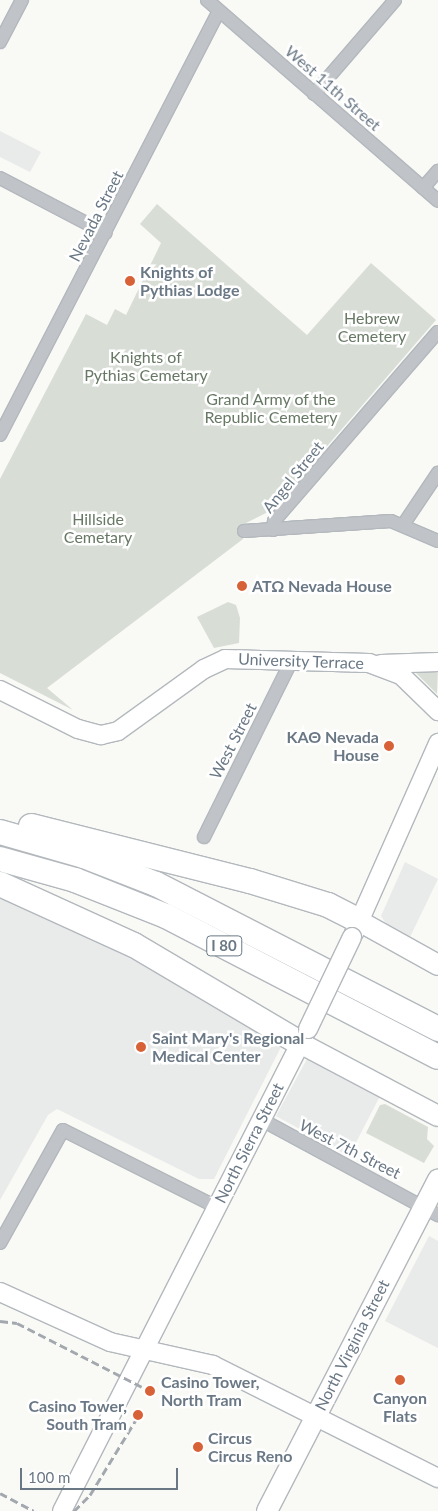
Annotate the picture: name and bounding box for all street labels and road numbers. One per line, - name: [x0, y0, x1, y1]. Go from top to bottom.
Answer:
- street label: West 11th Street: [281, 41, 385, 135]
- street label: Nevada Street: [65, 167, 127, 265]
- street label: Angel Street: [258, 437, 328, 517]
- street label: University Terrace: [237, 649, 365, 673]
- street label: West Street: [206, 700, 260, 782]
- road number: I 80: [205, 934, 243, 958]
- street label: North Sierra Street: [210, 1080, 288, 1206]
- street label: West 7th Street: [296, 1115, 404, 1183]
- street label: North Virginia Street: [311, 1276, 393, 1414]

